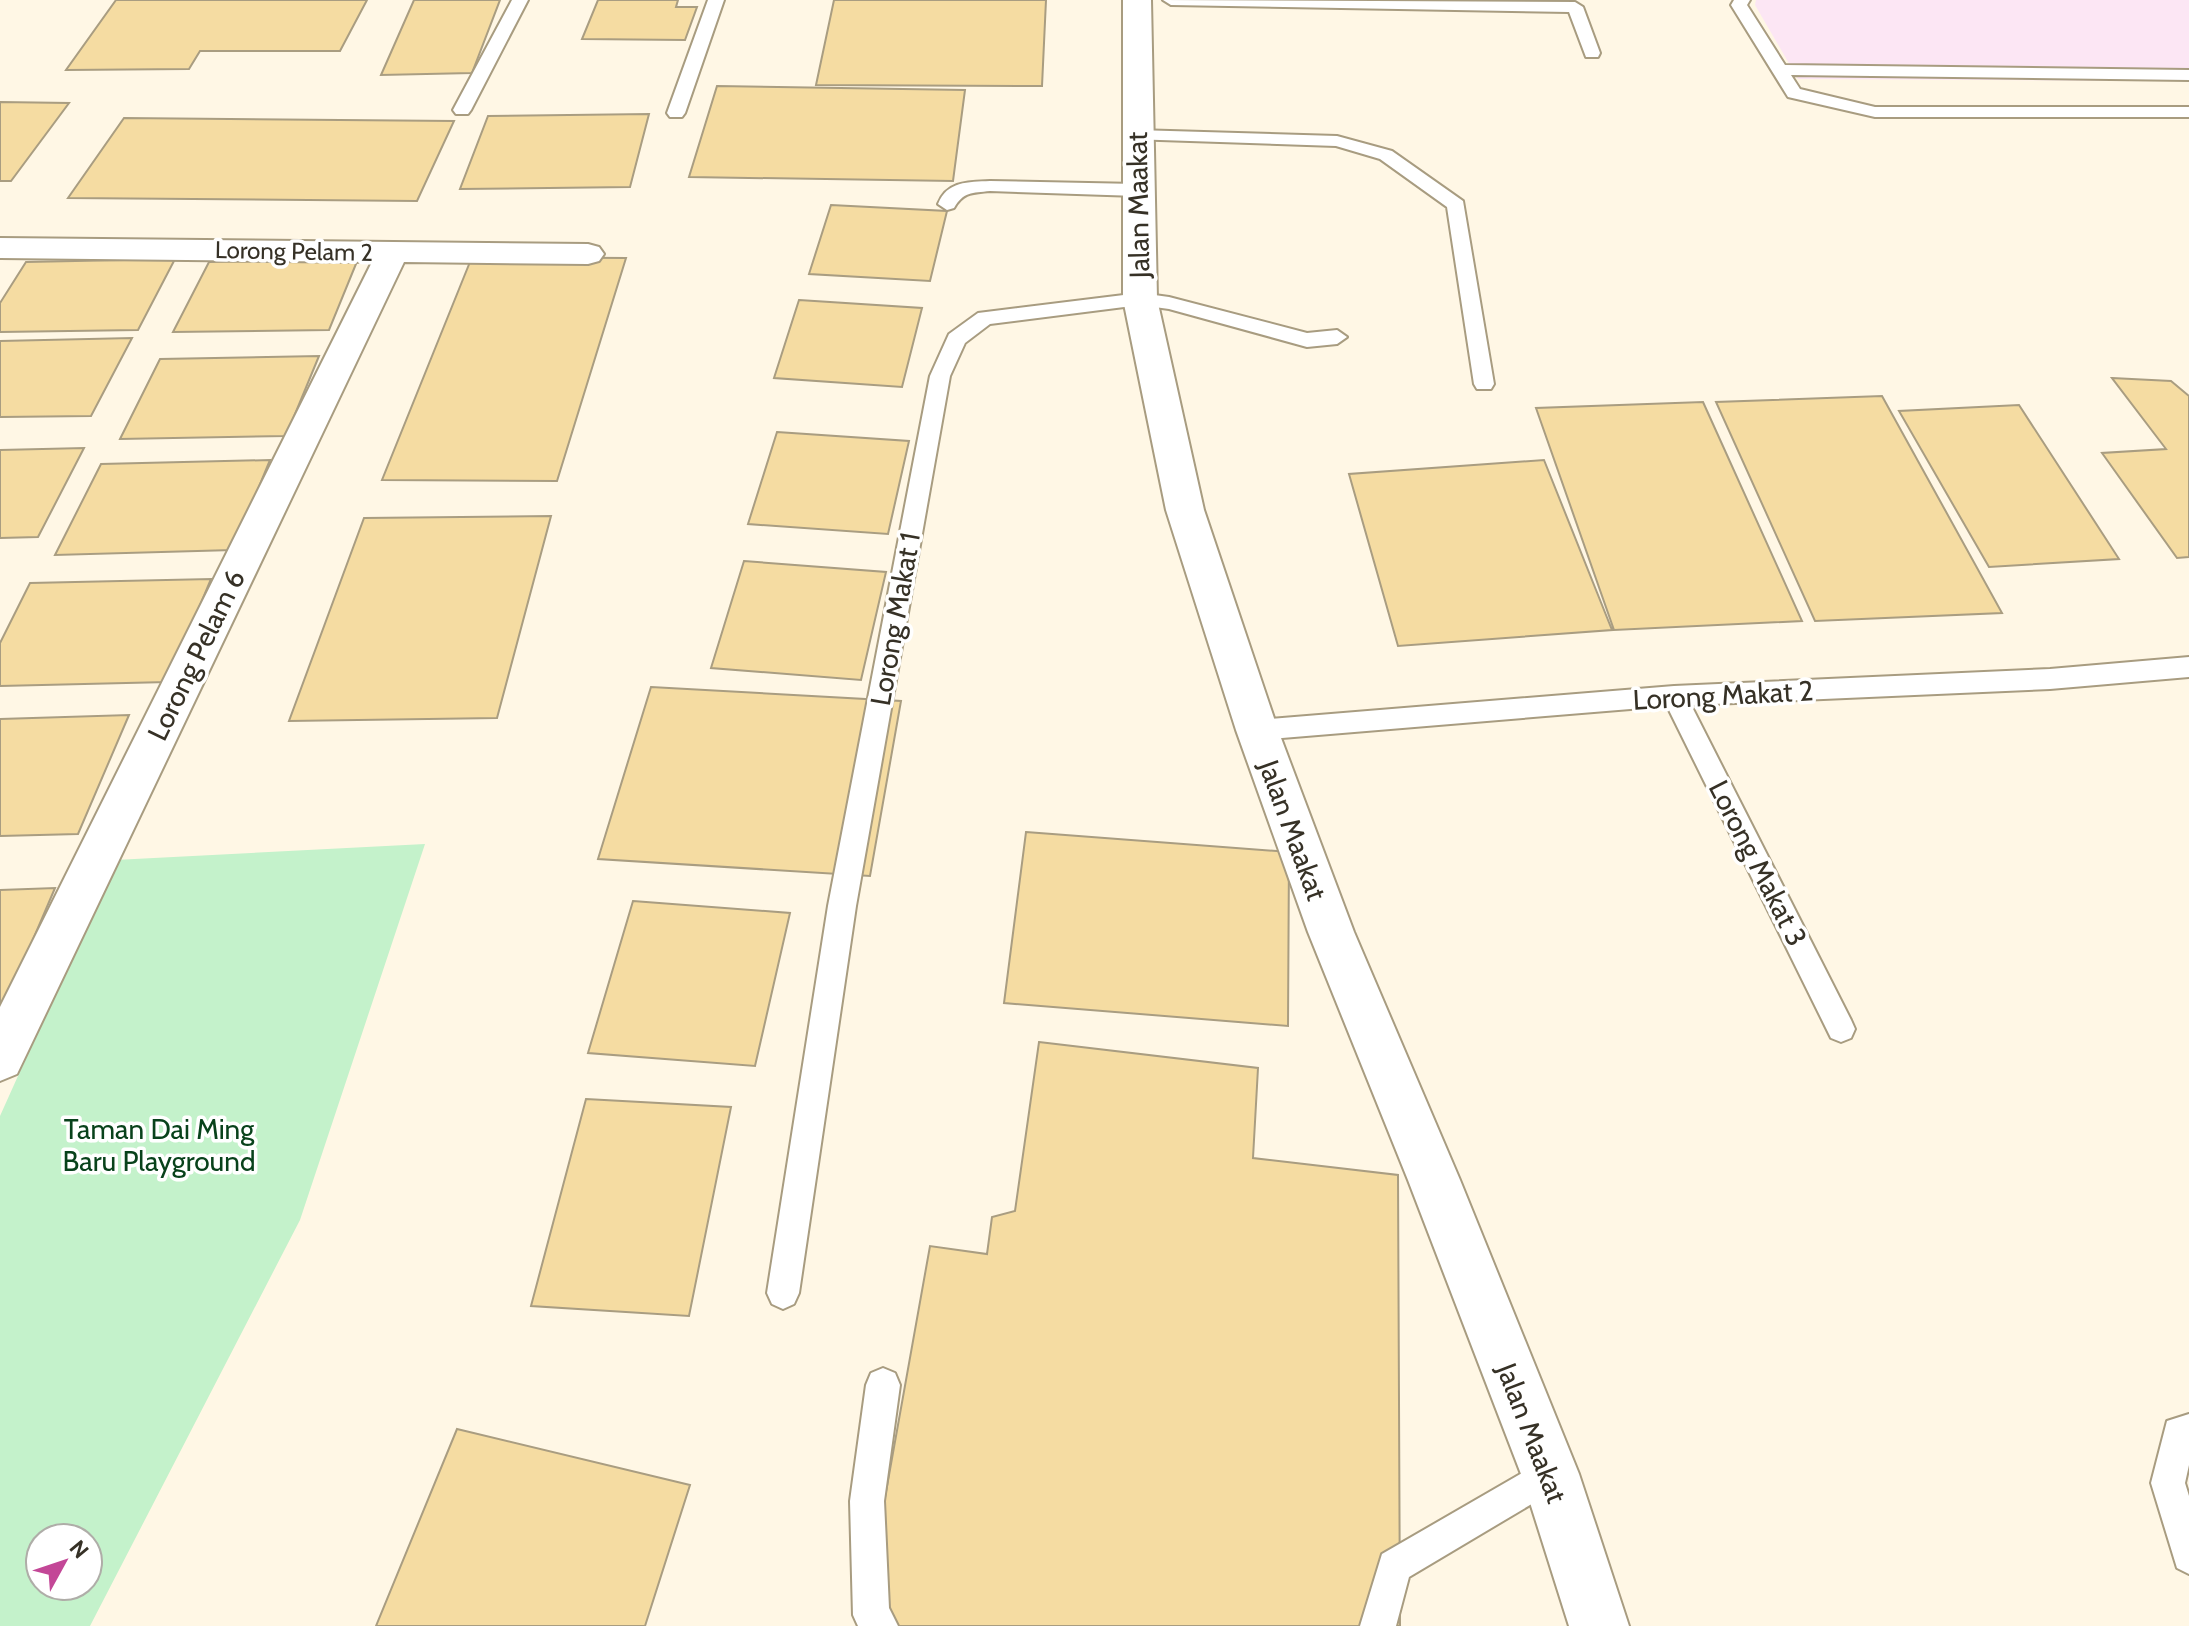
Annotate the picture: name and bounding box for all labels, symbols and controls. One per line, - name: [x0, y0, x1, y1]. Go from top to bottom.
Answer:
- street label: Jalan Maakat: [1120, 131, 1156, 280]
- street label: Lorong Pelam 2: [215, 235, 373, 267]
- street label: Lorong Makat 1: [863, 530, 927, 708]
- street label: Lorong Pelam 6: [140, 564, 252, 746]
- street label: Lorong Makat 2: [1632, 673, 1814, 717]
- street label: Jalan Maakat: [1252, 754, 1334, 905]
- street label: Lorong Makat 3: [1702, 774, 1814, 952]
- park label: Taman Dai Ming Baru Playground: [62, 1112, 256, 1178]
- street label: Jalan Maakat: [1489, 1357, 1574, 1508]
- north arrow: [24, 1522, 104, 1602]
- text: N: [64, 1535, 94, 1564]

